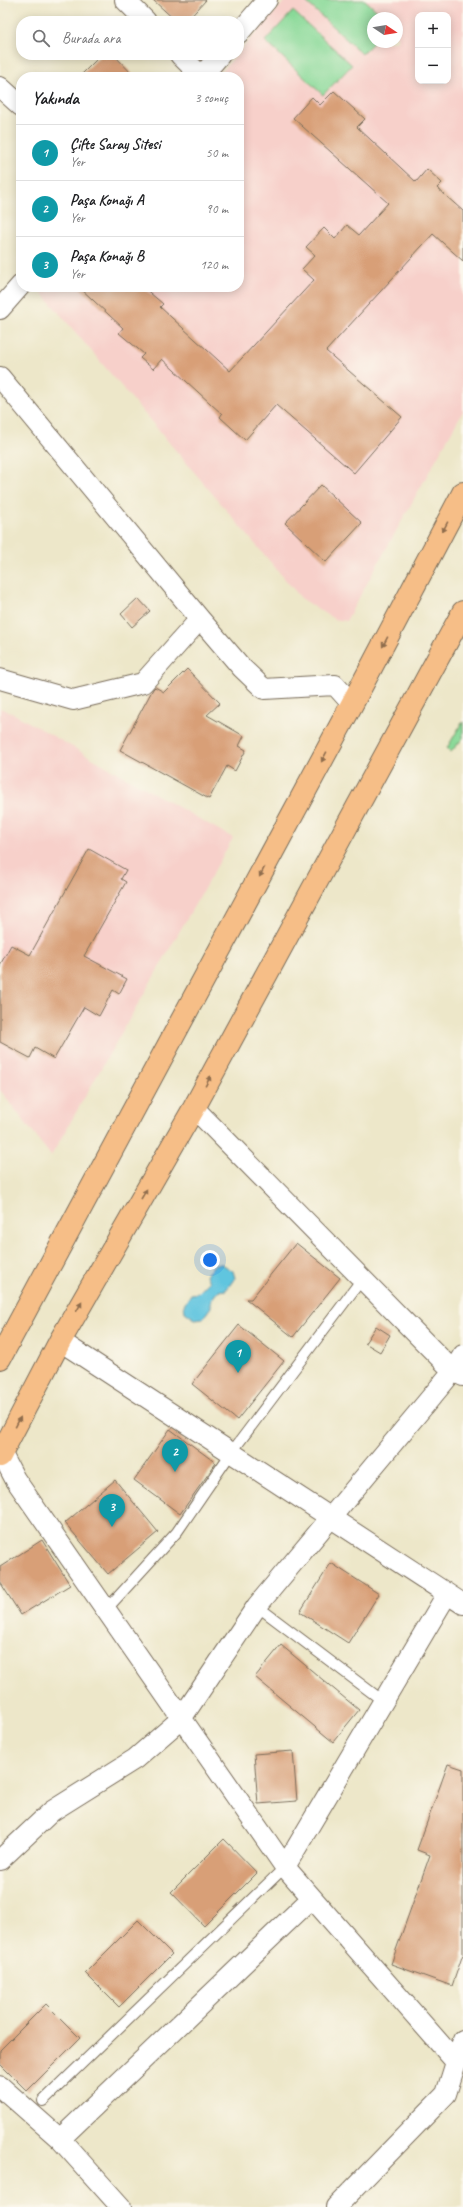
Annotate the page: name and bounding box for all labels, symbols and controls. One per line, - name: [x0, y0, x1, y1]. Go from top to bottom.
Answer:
- north arrow: [367, 12, 403, 48]
- map controls: [415, 12, 451, 84]
- button: +: [415, 12, 451, 48]
- search box: [16, 16, 244, 60]
- icon: search: [30, 27, 52, 49]
- text: Burada ara: [62, 29, 120, 48]
- button: −: [415, 48, 451, 84]
- text: Yakında: [32, 88, 79, 109]
- text: 3 sonuç: [195, 90, 228, 106]
- text: Çifte Saray Sitesi: [70, 135, 161, 154]
- text: 1: [42, 145, 48, 161]
- text: 50 m: [206, 145, 228, 161]
- text: Yer: [70, 154, 85, 170]
- text: Paşa Konağı A: [70, 191, 144, 210]
- text: 2: [42, 201, 48, 217]
- text: 90 m: [206, 201, 228, 217]
- text: Yer: [70, 210, 85, 226]
- text: Paşa Konağı B: [70, 247, 144, 266]
- text: 3: [42, 257, 48, 273]
- text: 120 m: [200, 257, 228, 273]
- text: Yer: [70, 266, 85, 282]
- one-way arrow: [442, 521, 448, 533]
- one-way arrow: [381, 637, 388, 648]
- one-way arrow: [320, 751, 327, 763]
- one-way arrow: [259, 866, 265, 877]
- one-way arrow: [205, 1075, 211, 1087]
- one-way arrow: [140, 1188, 147, 1200]
- your location: [200, 1250, 220, 1270]
- one-way arrow: [76, 1301, 83, 1313]
- pin: 1: [225, 1340, 251, 1373]
- one-way arrow: [15, 1416, 21, 1427]
- pin: 2: [162, 1439, 188, 1472]
- pin: 3: [99, 1494, 125, 1527]

